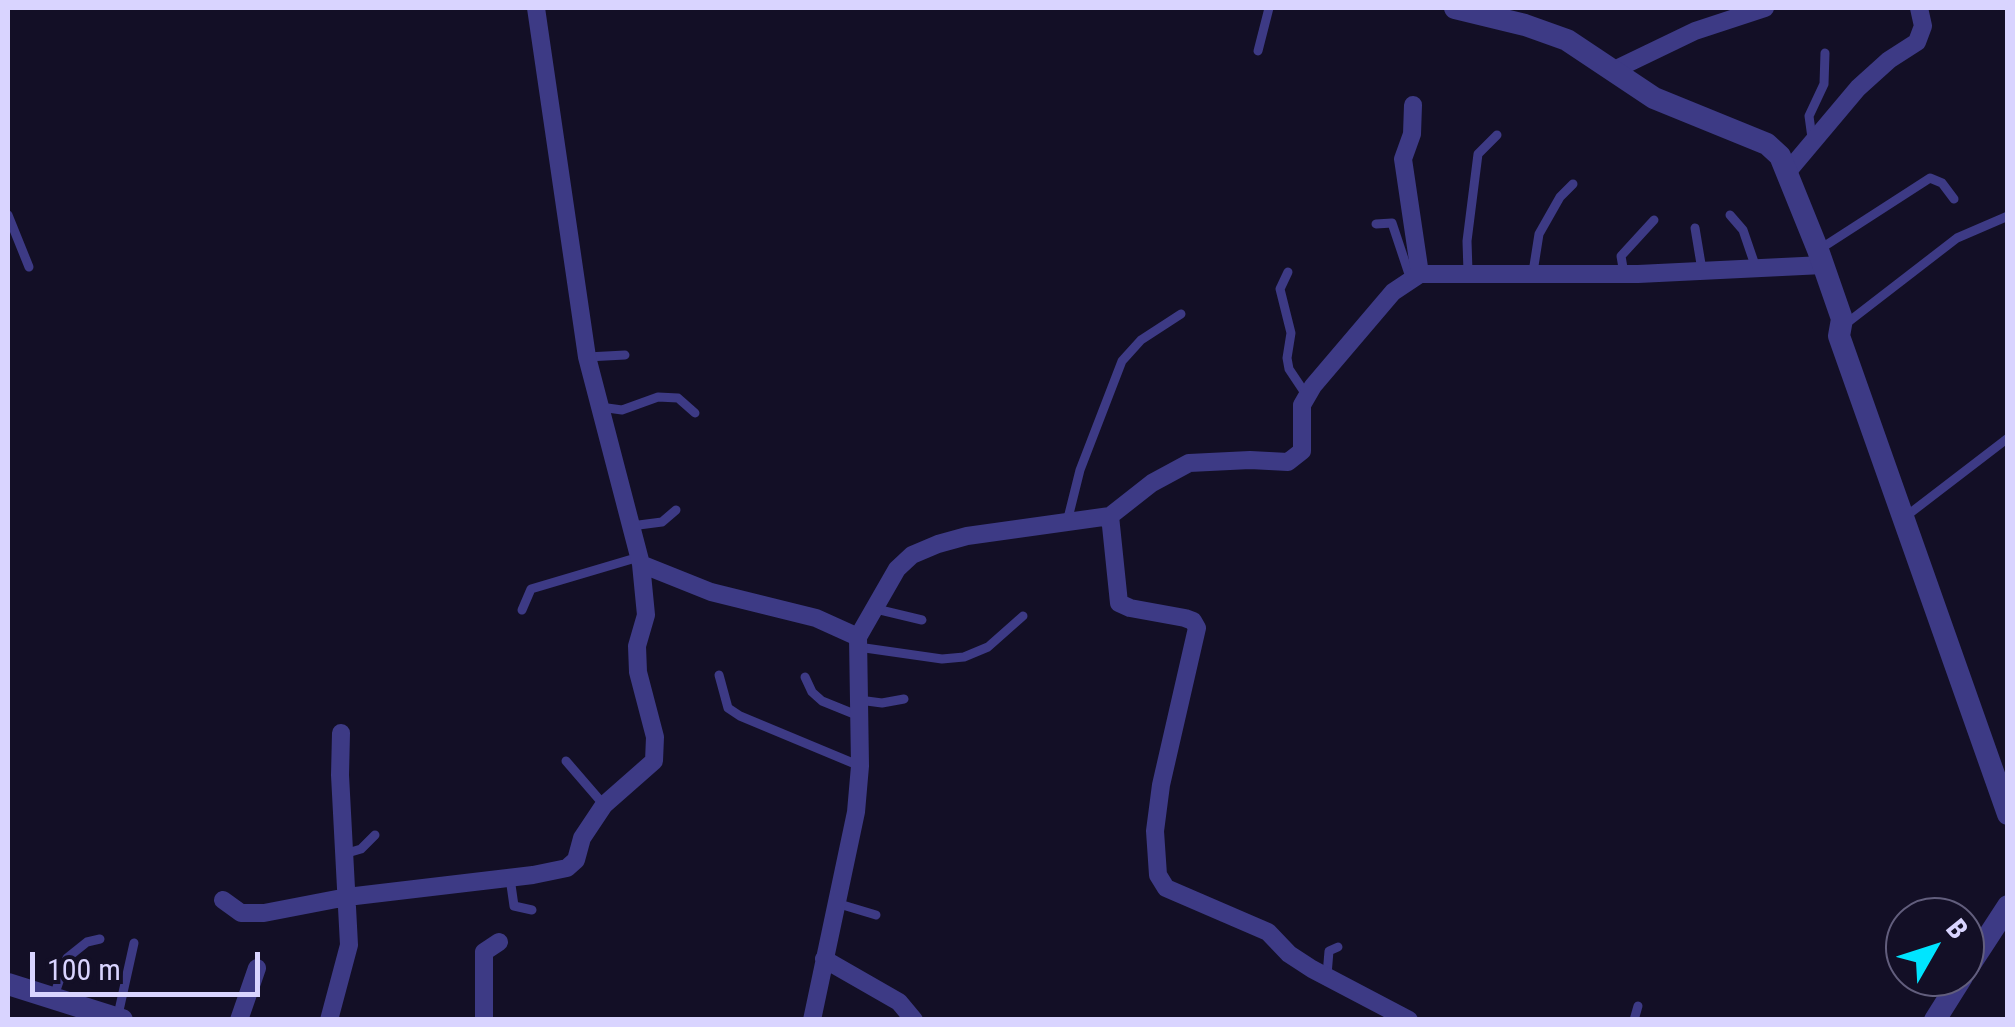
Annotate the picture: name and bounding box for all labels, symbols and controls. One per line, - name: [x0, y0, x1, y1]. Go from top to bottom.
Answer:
- north arrow: [1885, 897, 1985, 997]
- text: B: [1939, 913, 1975, 946]
- scale bar: [35, 932, 265, 994]
- text: 100 m: [47, 952, 121, 987]

